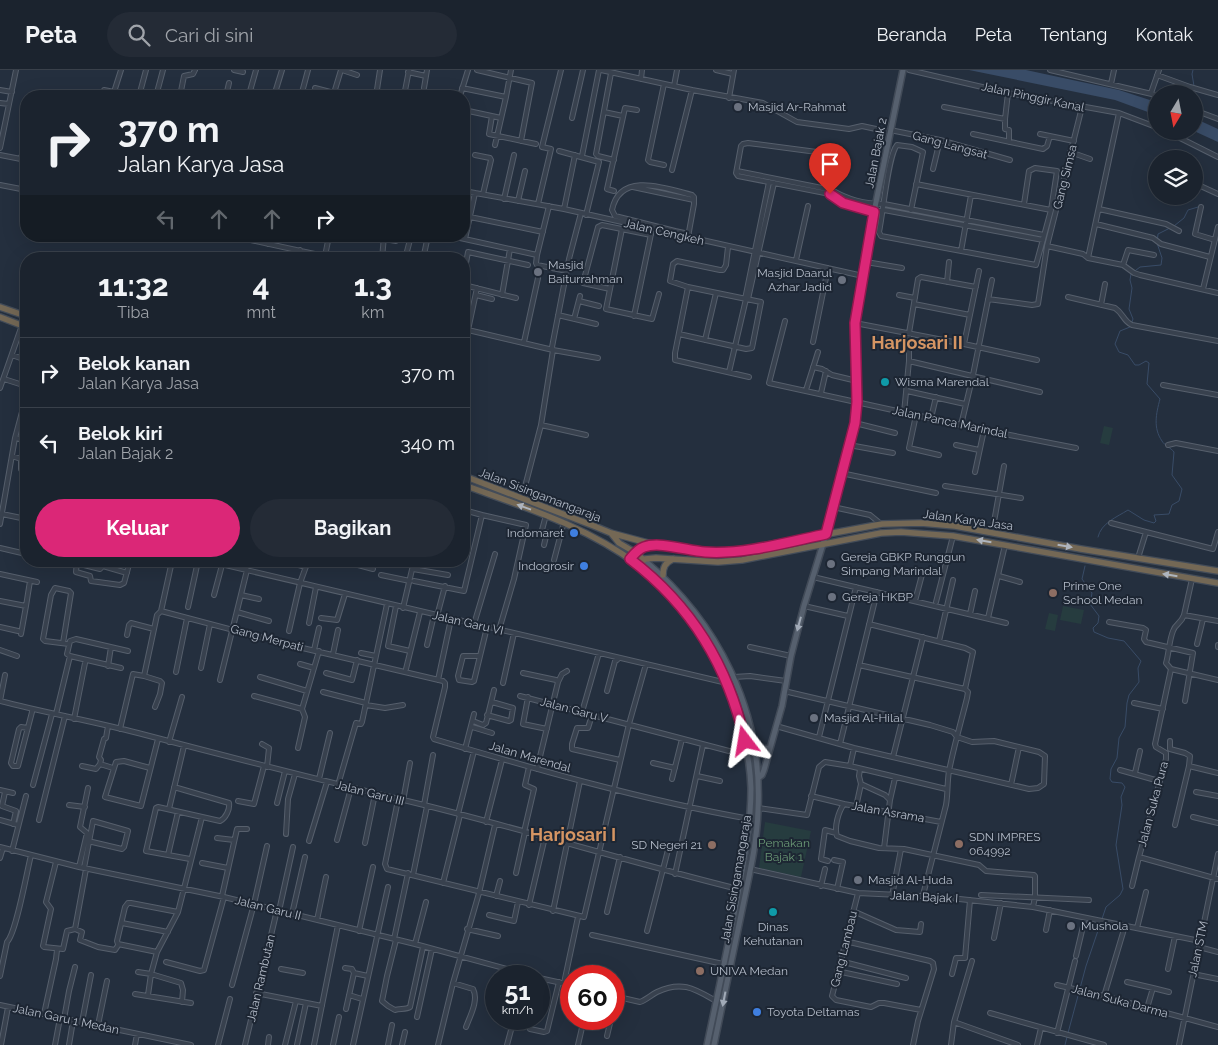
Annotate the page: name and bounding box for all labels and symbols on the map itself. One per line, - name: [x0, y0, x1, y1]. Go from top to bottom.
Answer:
- street label: Jalan Pinggir Kanal: [980, 79, 1086, 115]
- north arrow: [1148, 85, 1202, 140]
- place label: Masjid Ar-Rahmat: [748, 100, 846, 114]
- marker: Masjid Ar-Rahmat: [732, 101, 744, 113]
- street label: Jalan Bajak 2: [862, 117, 890, 189]
- street label: Gang Langsat: [911, 128, 989, 162]
- pin: [809, 143, 851, 194]
- street label: Gang Simsa: [1050, 143, 1080, 211]
- street label: Jalan Cengkeh: [623, 216, 705, 248]
- place label: Masjid Baiturrahman: [548, 258, 623, 286]
- marker: Masjid Baiturrahman: [532, 266, 544, 278]
- place label: Masjid Daarul Azhar Jadid: [757, 266, 833, 294]
- marker: Masjid Daarul Azhar Jadid: [836, 274, 848, 286]
- district label: Harjosari II: [871, 332, 963, 353]
- place label: Wisma Marendal: [895, 375, 990, 389]
- marker: Wisma Marendal: [879, 376, 891, 388]
- street label: Jalan Panca Marindal: [891, 403, 1010, 441]
- street label: Jalan Sisingamangaraja: [477, 465, 603, 525]
- one-way arrow: [516, 503, 531, 511]
- street label: Jalan Karya Jasa: [922, 507, 1014, 533]
- place label: Indomaret: [507, 526, 564, 540]
- marker: Indomaret: [568, 527, 580, 539]
- one-way arrow: [975, 537, 991, 545]
- one-way arrow: [1057, 542, 1072, 550]
- place label: Gereja GBKP Runggun Simpang Marindal: [841, 550, 965, 578]
- marker: Gereja GBKP Runggun Simpang Marindal: [825, 558, 837, 570]
- place label: Indogrosir: [518, 559, 575, 573]
- marker: Indogrosir: [578, 560, 590, 572]
- one-way arrow: [1162, 571, 1178, 579]
- place label: Prime One School Medan: [1063, 579, 1143, 607]
- marker: Prime One School Medan: [1047, 587, 1059, 599]
- place label: Gereja HKBP: [842, 590, 914, 604]
- marker: Gereja HKBP: [826, 591, 838, 603]
- street label: Jalan Garu VI: [431, 608, 505, 638]
- one-way arrow: [795, 617, 803, 632]
- street label: Gang Merpati: [229, 622, 305, 654]
- street label: Jalan Garu V: [539, 694, 609, 726]
- place label: Masjid Al-Hilal: [824, 711, 904, 725]
- marker: Masjid Al-Hilal: [808, 712, 820, 724]
- position arrow: [718, 714, 770, 766]
- street label: Jalan Marendal: [488, 739, 573, 776]
- street label: Jalan Suka Pura: [1135, 760, 1171, 848]
- street label: Jalan Garu III: [334, 778, 406, 808]
- street label: Jalan Asrama: [850, 799, 926, 825]
- street label: Jalan Sisingamangaraja: [718, 814, 754, 944]
- district label: Harjosari I: [530, 824, 616, 845]
- place label: SDN IMPRES 064992: [969, 830, 1041, 858]
- park label: Pemakan Bajak 1: [758, 836, 810, 864]
- place label: SD Negeri 21: [631, 838, 702, 852]
- marker: SDN IMPRES 064992: [953, 838, 965, 850]
- marker: SD Negeri 21: [706, 839, 718, 851]
- place label: Masjid Al-Huda: [868, 873, 953, 887]
- marker: Masjid Al-Huda: [852, 874, 864, 886]
- street label: Jalan Bajak I: [890, 888, 958, 906]
- street label: Jalan Garu II: [234, 893, 302, 923]
- marker: Dinas Kehutanan: [767, 906, 779, 918]
- street label: Gang Lambau: [828, 909, 860, 989]
- place label: Mushola: [1081, 919, 1128, 933]
- place label: Dinas Kehutanan: [743, 920, 803, 948]
- marker: Mushola: [1065, 920, 1077, 932]
- street label: Jalan STM: [1185, 920, 1211, 978]
- street label: Jalan Rambutan: [244, 933, 278, 1023]
- place label: UNIVA Medan: [710, 964, 788, 978]
- speed limit sign: 60: [560, 965, 625, 1030]
- marker: UNIVA Medan: [694, 965, 706, 977]
- street label: Jalan Suka Darma: [1070, 981, 1170, 1021]
- one-way arrow: [720, 991, 728, 1007]
- street label: Jalan Garu 1 Medan: [12, 1001, 120, 1037]
- place label: Toyota Deltamas: [767, 1005, 860, 1019]
- marker: Toyota Deltamas: [751, 1006, 763, 1018]

